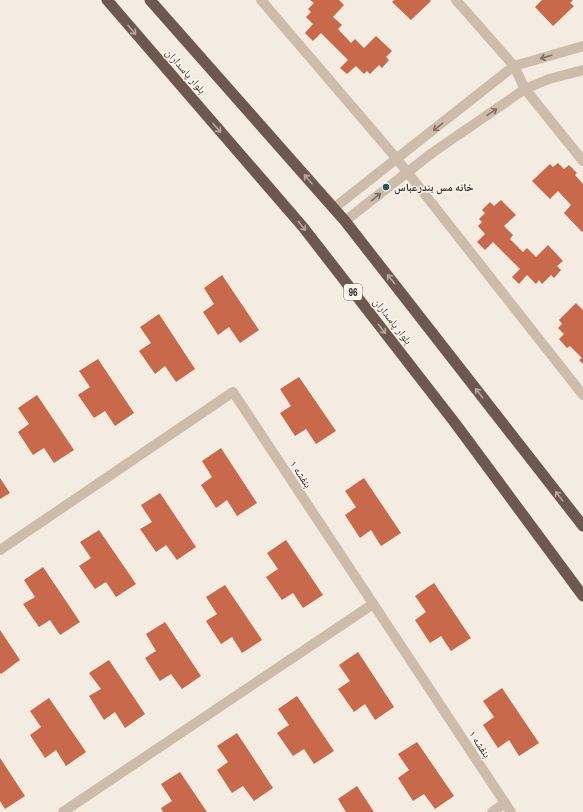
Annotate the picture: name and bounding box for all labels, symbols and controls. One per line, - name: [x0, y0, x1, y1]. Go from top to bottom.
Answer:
- one-way arrow: [128, 24, 137, 35]
- street label: بلوار پاسداران: [163, 46, 209, 96]
- one-way arrow: [539, 54, 552, 61]
- one-way arrow: [486, 108, 497, 116]
- one-way arrow: [433, 122, 443, 131]
- one-way arrow: [213, 123, 222, 133]
- one-way arrow: [304, 174, 313, 184]
- place label: خانه مس بندرعباس: [394, 180, 474, 195]
- marker: خانه مس بندرعباس: [381, 182, 391, 192]
- one-way arrow: [370, 192, 381, 201]
- one-way arrow: [298, 221, 307, 232]
- one-way arrow: [386, 274, 395, 285]
- road number: 96: [344, 284, 362, 300]
- street label: بلوار پاسداران: [370, 295, 416, 347]
- one-way arrow: [378, 323, 386, 334]
- one-way arrow: [475, 387, 484, 398]
- street label: بنفشه ۱: [287, 458, 315, 490]
- one-way arrow: [555, 490, 563, 501]
- street label: بنفشه ۱: [466, 728, 494, 760]

